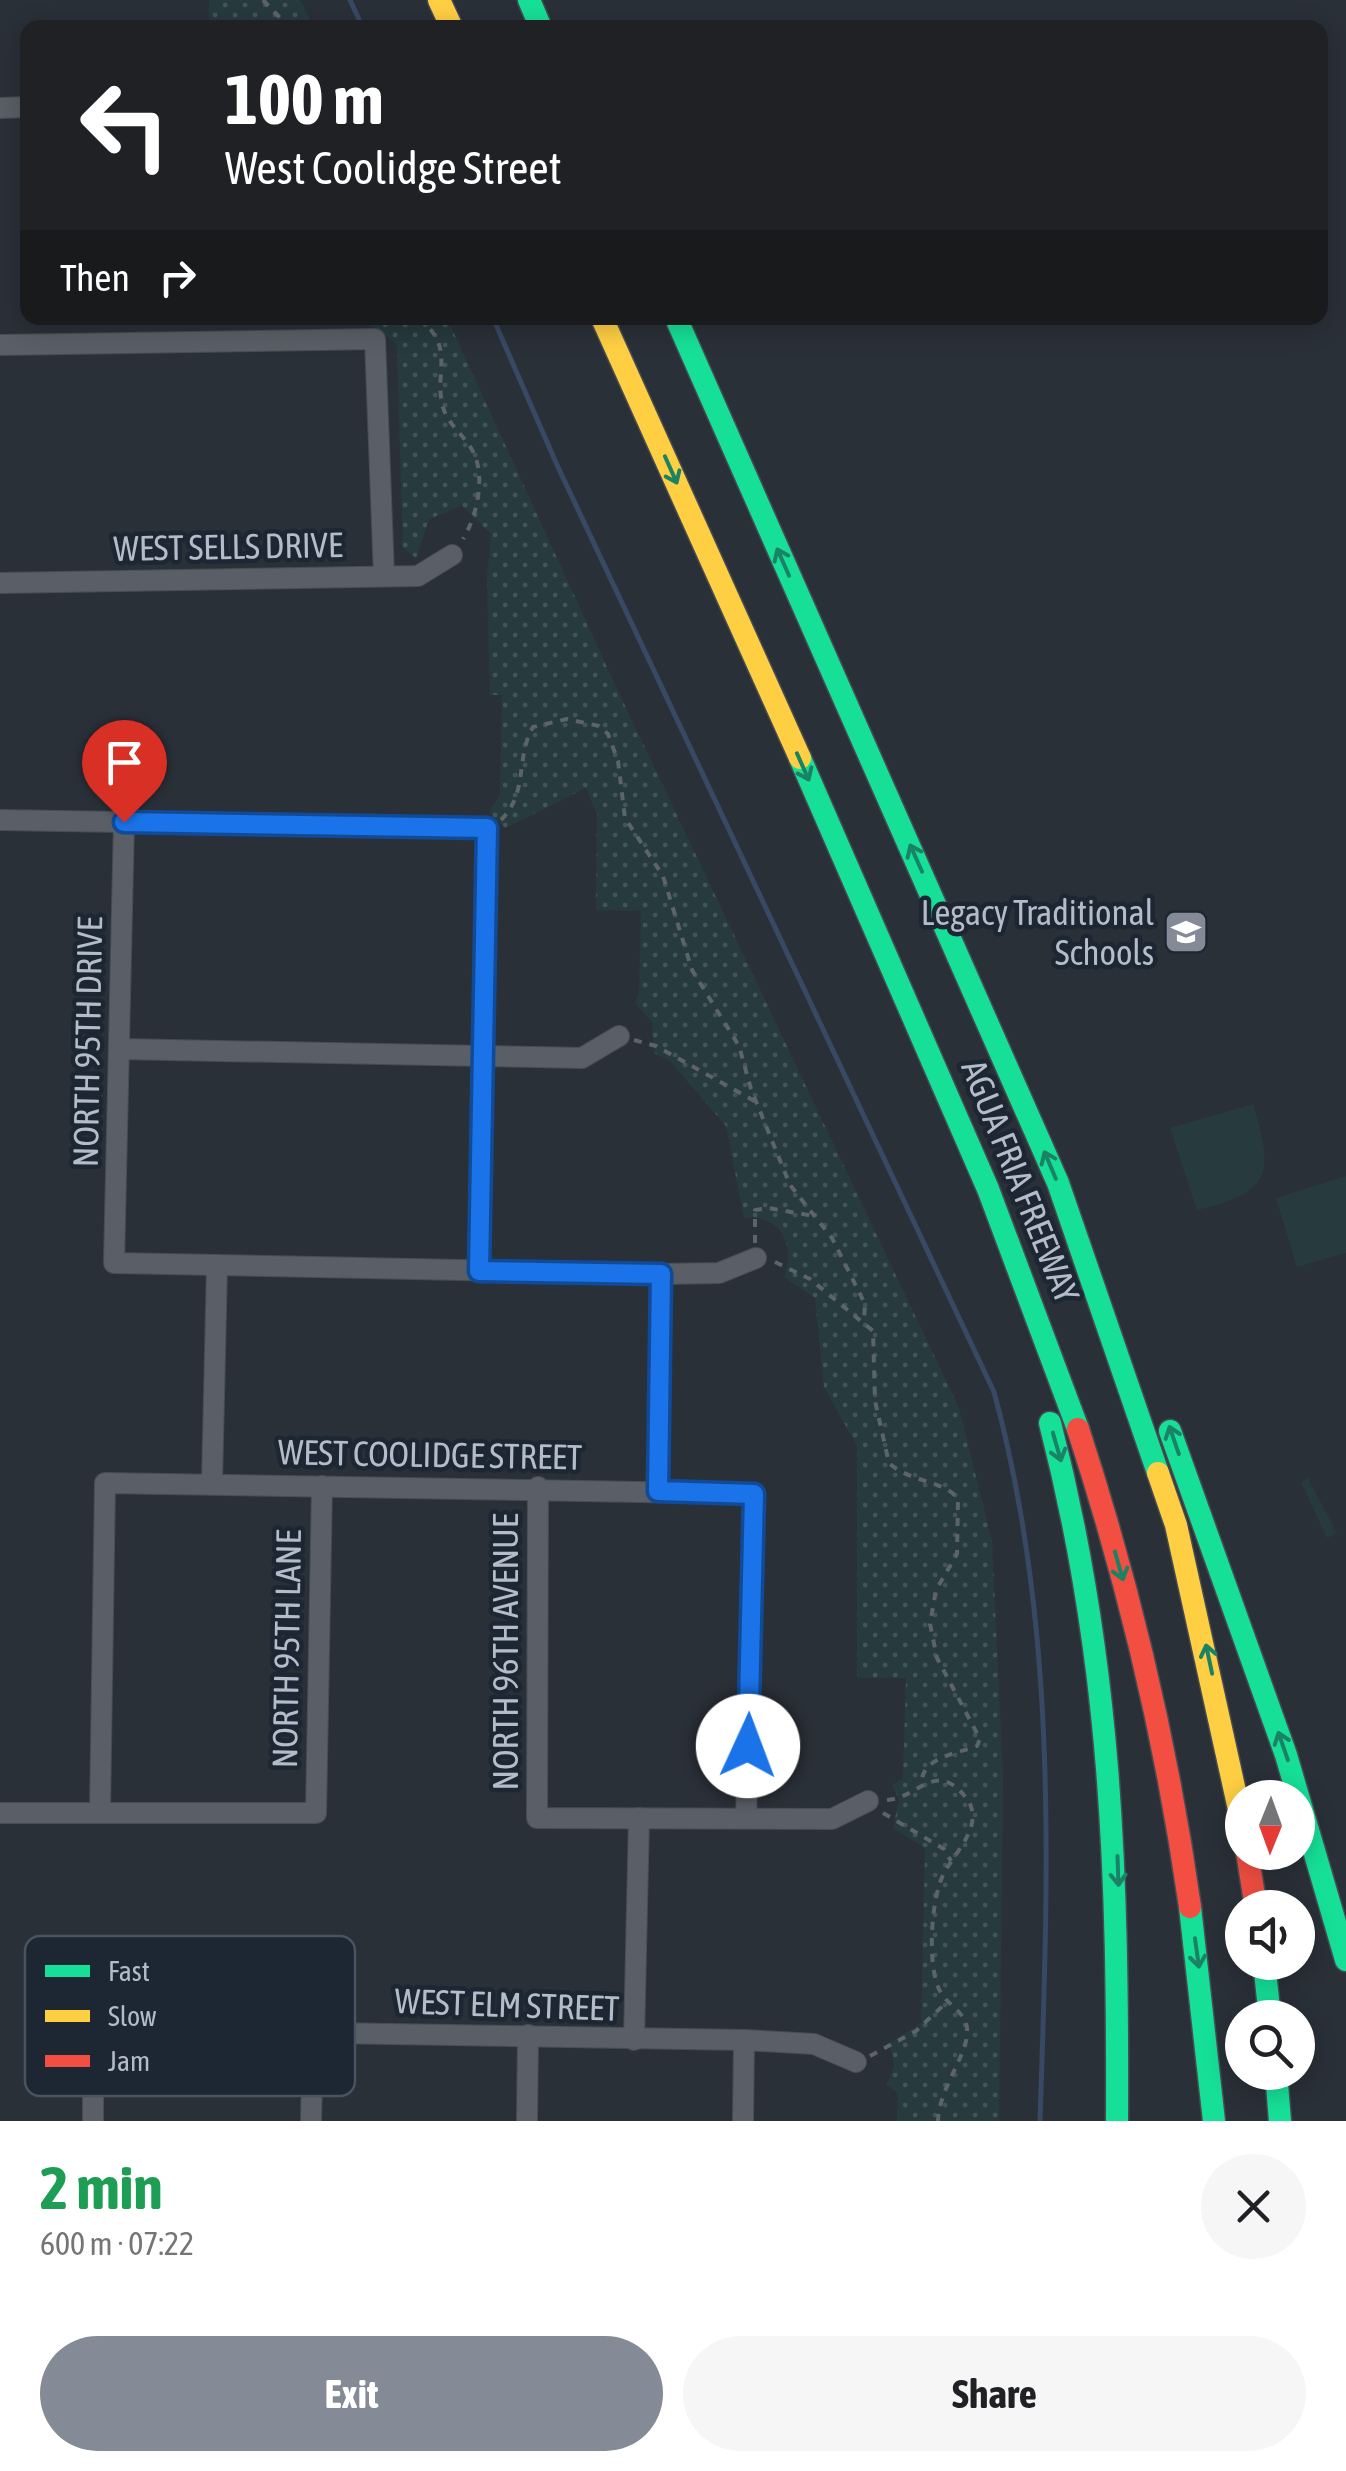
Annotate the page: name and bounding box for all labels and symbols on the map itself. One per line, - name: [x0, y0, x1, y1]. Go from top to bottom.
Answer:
- one-way arrow: [662, 454, 681, 484]
- street label: WEST SELLS DRIVE: [113, 524, 343, 568]
- one-way arrow: [772, 548, 791, 578]
- pin: [82, 720, 167, 823]
- one-way arrow: [795, 751, 814, 781]
- one-way arrow: [906, 843, 924, 874]
- place label: Legacy Traditional Schools: [921, 892, 1154, 972]
- school or university icon: Legacy Traditional Schools: [1163, 909, 1209, 955]
- street label: NORTH 95TH DRIVE: [65, 916, 109, 1168]
- street label: AGUA FRIA FREEWAY: [954, 1054, 1088, 1308]
- one-way arrow: [1040, 1150, 1058, 1181]
- one-way arrow: [1163, 1425, 1181, 1457]
- one-way arrow: [1049, 1430, 1067, 1462]
- street label: WEST COOLIDGE STREET: [278, 1431, 582, 1477]
- street label: NORTH 96TH AVENUE: [485, 1513, 525, 1791]
- street label: NORTH 95TH LANE: [264, 1529, 308, 1769]
- one-way arrow: [1111, 1550, 1129, 1581]
- one-way arrow: [1199, 1644, 1218, 1676]
- position arrow: [696, 1694, 800, 1798]
- one-way arrow: [1273, 1731, 1291, 1762]
- north arrow: [1225, 1780, 1315, 1870]
- one-way arrow: [1109, 1854, 1128, 1887]
- legend: [25, 1936, 355, 2096]
- one-way arrow: [1188, 1937, 1206, 1969]
- text: Fast: [108, 1955, 150, 1987]
- street label: WEST ELM STREET: [394, 1980, 620, 2028]
- text: Slow: [108, 2000, 157, 2032]
- text: Jam: [108, 2045, 150, 2077]

